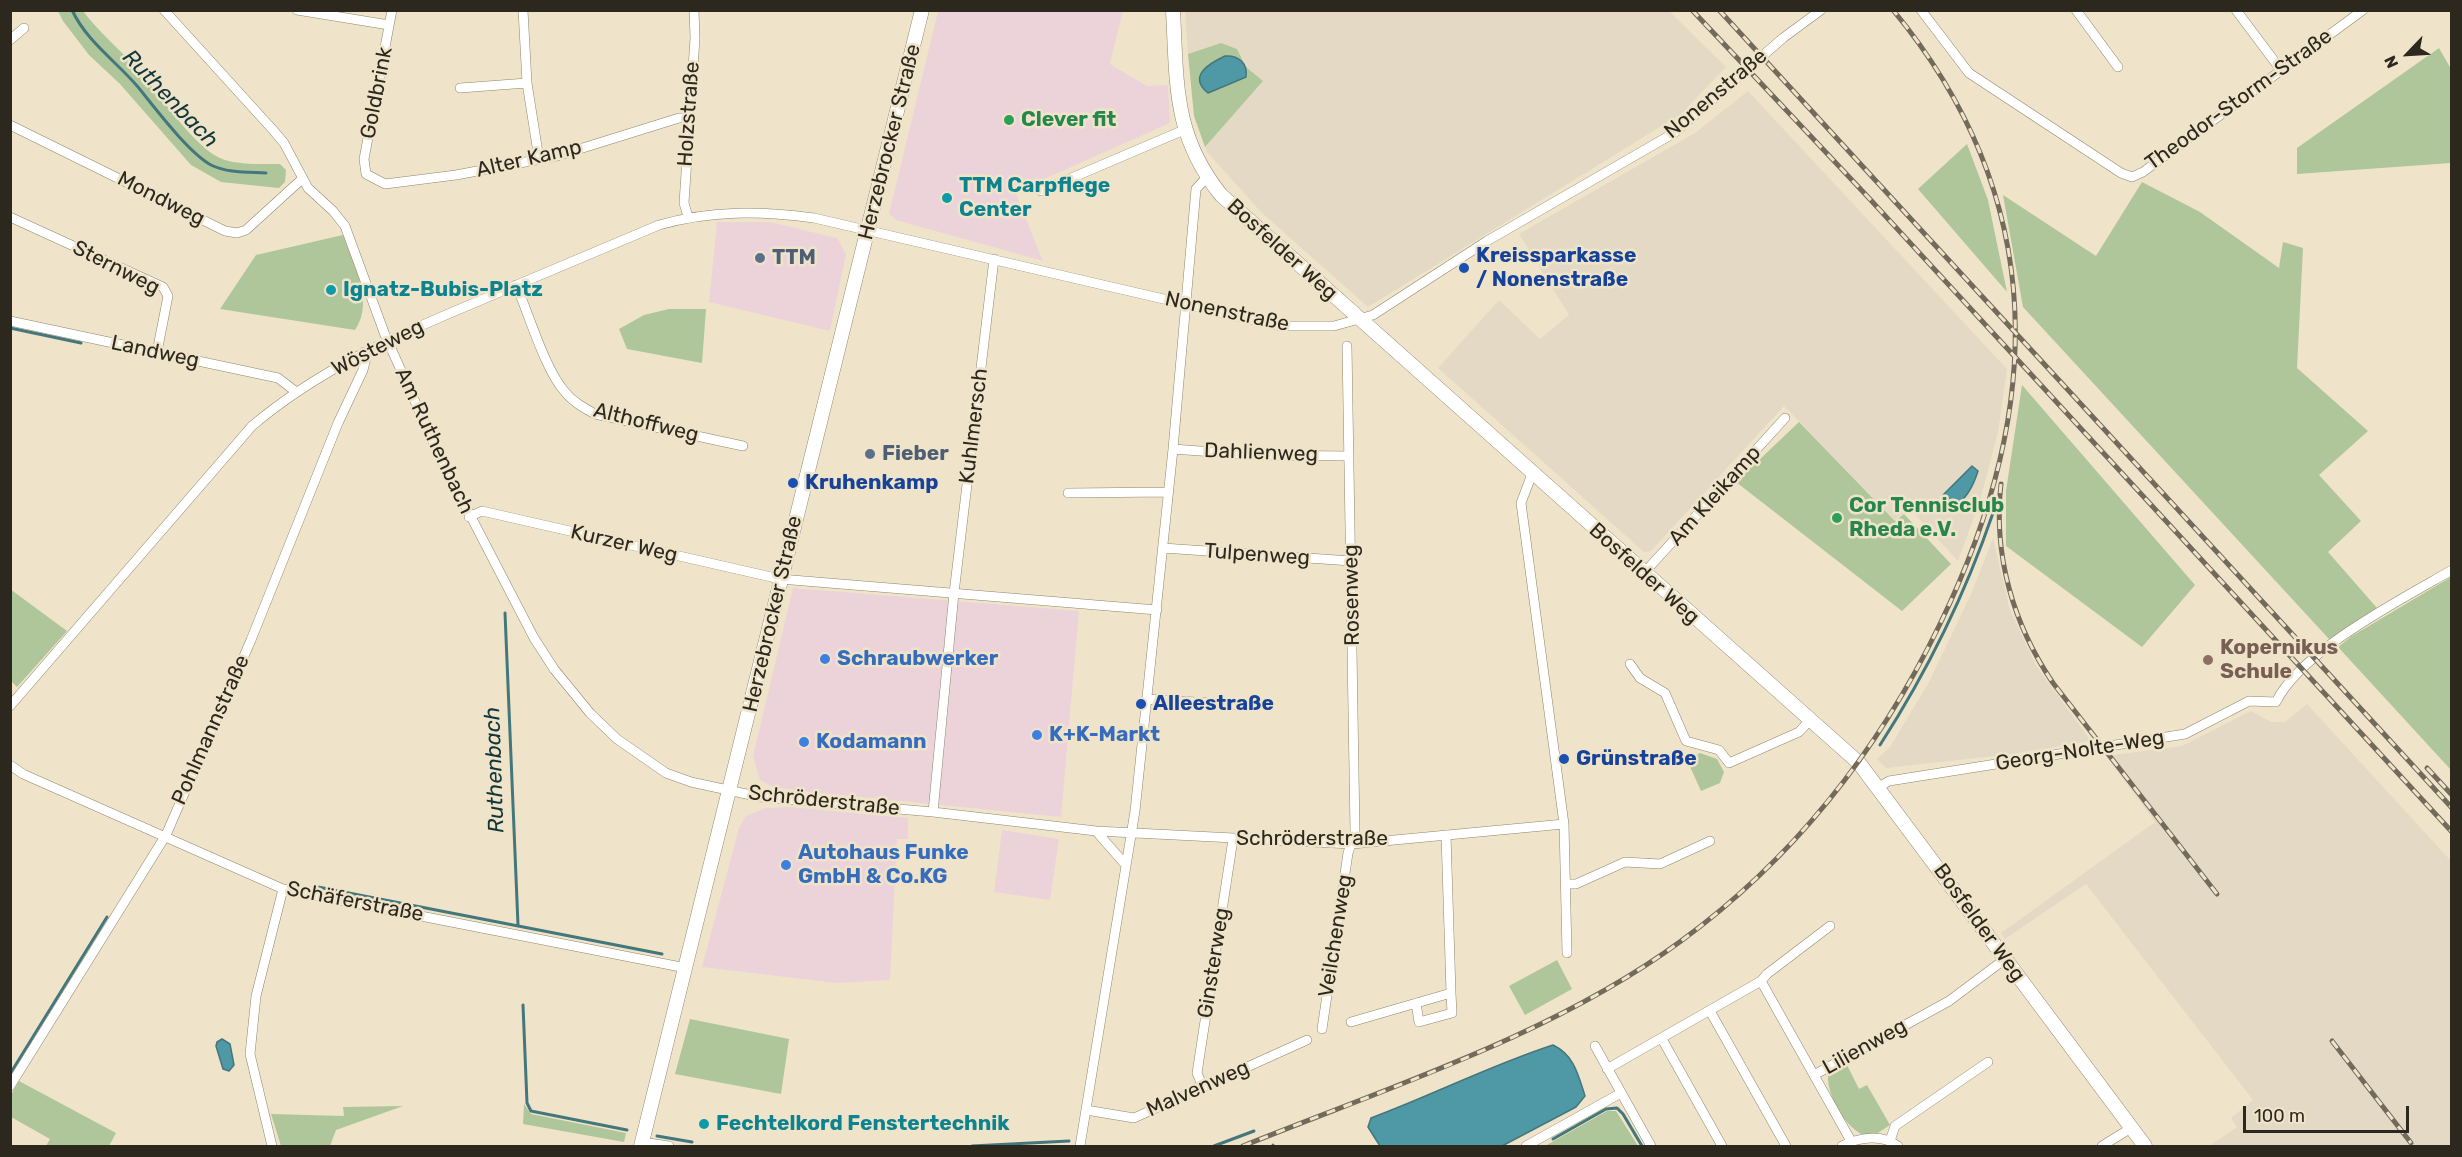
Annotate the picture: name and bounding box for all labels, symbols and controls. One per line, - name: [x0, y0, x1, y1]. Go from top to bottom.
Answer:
- street label: Theodor-Storm-Straße: [2141, 24, 2337, 176]
- north arrow: [2378, 24, 2438, 84]
- street label: Herzebrocker Straße: [853, 41, 927, 243]
- water label: Ruthenbach: [117, 44, 223, 154]
- street label: Nonenstraße: [1660, 44, 1772, 144]
- street label: Goldbrink: [356, 45, 398, 141]
- text: N: [2380, 53, 2402, 71]
- street label: Holzstraße: [673, 61, 705, 167]
- place label: Clever fit: [1021, 107, 1116, 133]
- marker: Clever fit: [1002, 113, 1016, 127]
- street label: Alter Kamp: [474, 135, 584, 183]
- street label: Mondweg: [113, 166, 209, 232]
- place label: TTM Carpflege Center: [959, 173, 1110, 223]
- marker: TTM Carpflege Center: [940, 191, 954, 205]
- street label: Bosfelder Weg: [1222, 194, 1342, 306]
- street label: Sternweg: [68, 235, 164, 301]
- place label: Kreissparkasse / Nonenstraße: [1476, 243, 1636, 293]
- place label: TTM: [772, 245, 816, 271]
- marker: TTM: [753, 251, 767, 265]
- marker: Kreissparkasse / Nonenstraße: [1457, 261, 1471, 275]
- place label: Ignatz-Bubis-Platz: [343, 277, 543, 303]
- marker: Ignatz-Bubis-Platz: [324, 283, 338, 297]
- street label: Nonenstraße: [1163, 287, 1291, 337]
- street label: Wösteweg: [328, 314, 428, 382]
- street label: Landweg: [109, 330, 201, 374]
- street label: Am Ruthenbach: [389, 364, 479, 518]
- street label: Kuhlmersch: [954, 367, 994, 485]
- street label: Althoffweg: [591, 398, 701, 448]
- street label: Dahlienweg: [1203, 438, 1319, 468]
- place label: Fieber: [882, 441, 949, 467]
- street label: Am Kleikamp: [1664, 441, 1766, 551]
- marker: Fieber: [863, 447, 877, 461]
- place label: Kruhenkamp: [805, 470, 938, 496]
- marker: Kruhenkamp: [786, 476, 800, 490]
- place label: Cor Tennisclub Rheda e.V.: [1849, 493, 2004, 543]
- marker: Cor Tennisclub Rheda e.V.: [1830, 511, 1844, 525]
- street label: Herzebrocker Straße: [738, 513, 808, 715]
- street label: Bosfelder Weg: [1584, 518, 1704, 630]
- street label: Kurzer Weg: [568, 519, 680, 569]
- street label: Tulpenweg: [1203, 539, 1311, 571]
- street label: Rosenweg: [1339, 544, 1365, 646]
- place label: Kopernikus Schule: [2220, 635, 2338, 685]
- place label: Schraubwerker: [837, 646, 998, 672]
- street label: Pohlmannstraße: [167, 651, 255, 809]
- marker: Schraubwerker: [818, 652, 832, 666]
- marker: Kopernikus Schule: [2201, 653, 2215, 667]
- place label: Alleestraße: [1153, 691, 1274, 717]
- marker: Alleestraße: [1134, 697, 1148, 711]
- water label: Ruthenbach: [480, 706, 510, 834]
- place label: K+K-Markt: [1049, 722, 1160, 748]
- street label: Georg-Nolte-Weg: [1994, 725, 2166, 777]
- marker: K+K-Markt: [1030, 728, 1044, 742]
- place label: Kodamann: [816, 729, 926, 755]
- marker: Kodamann: [797, 735, 811, 749]
- place label: Grünstraße: [1576, 746, 1697, 772]
- marker: Grünstraße: [1557, 752, 1571, 766]
- street label: Schröderstraße: [747, 781, 901, 821]
- street label: Schröderstraße: [1236, 826, 1388, 852]
- place label: Autohaus Funke GmbH & Co.KG: [798, 840, 969, 890]
- marker: Autohaus Funke GmbH & Co.KG: [779, 858, 793, 872]
- street label: Bosfelder Weg: [1928, 859, 2030, 987]
- street label: Veilchenweg: [1314, 873, 1358, 999]
- street label: Schäferstraße: [284, 876, 426, 928]
- street label: Ginsterweg: [1193, 906, 1235, 1020]
- street label: Lilienweg: [1819, 1014, 1911, 1080]
- street label: Malvenweg: [1143, 1055, 1253, 1123]
- scale bar: [2246, 1094, 2412, 1132]
- text: 100 m: [2254, 1105, 2305, 1127]
- place label: Fechtelkord Fenstertechnik: [716, 1111, 1009, 1137]
- marker: Fechtelkord Fenstertechnik: [697, 1117, 711, 1131]

